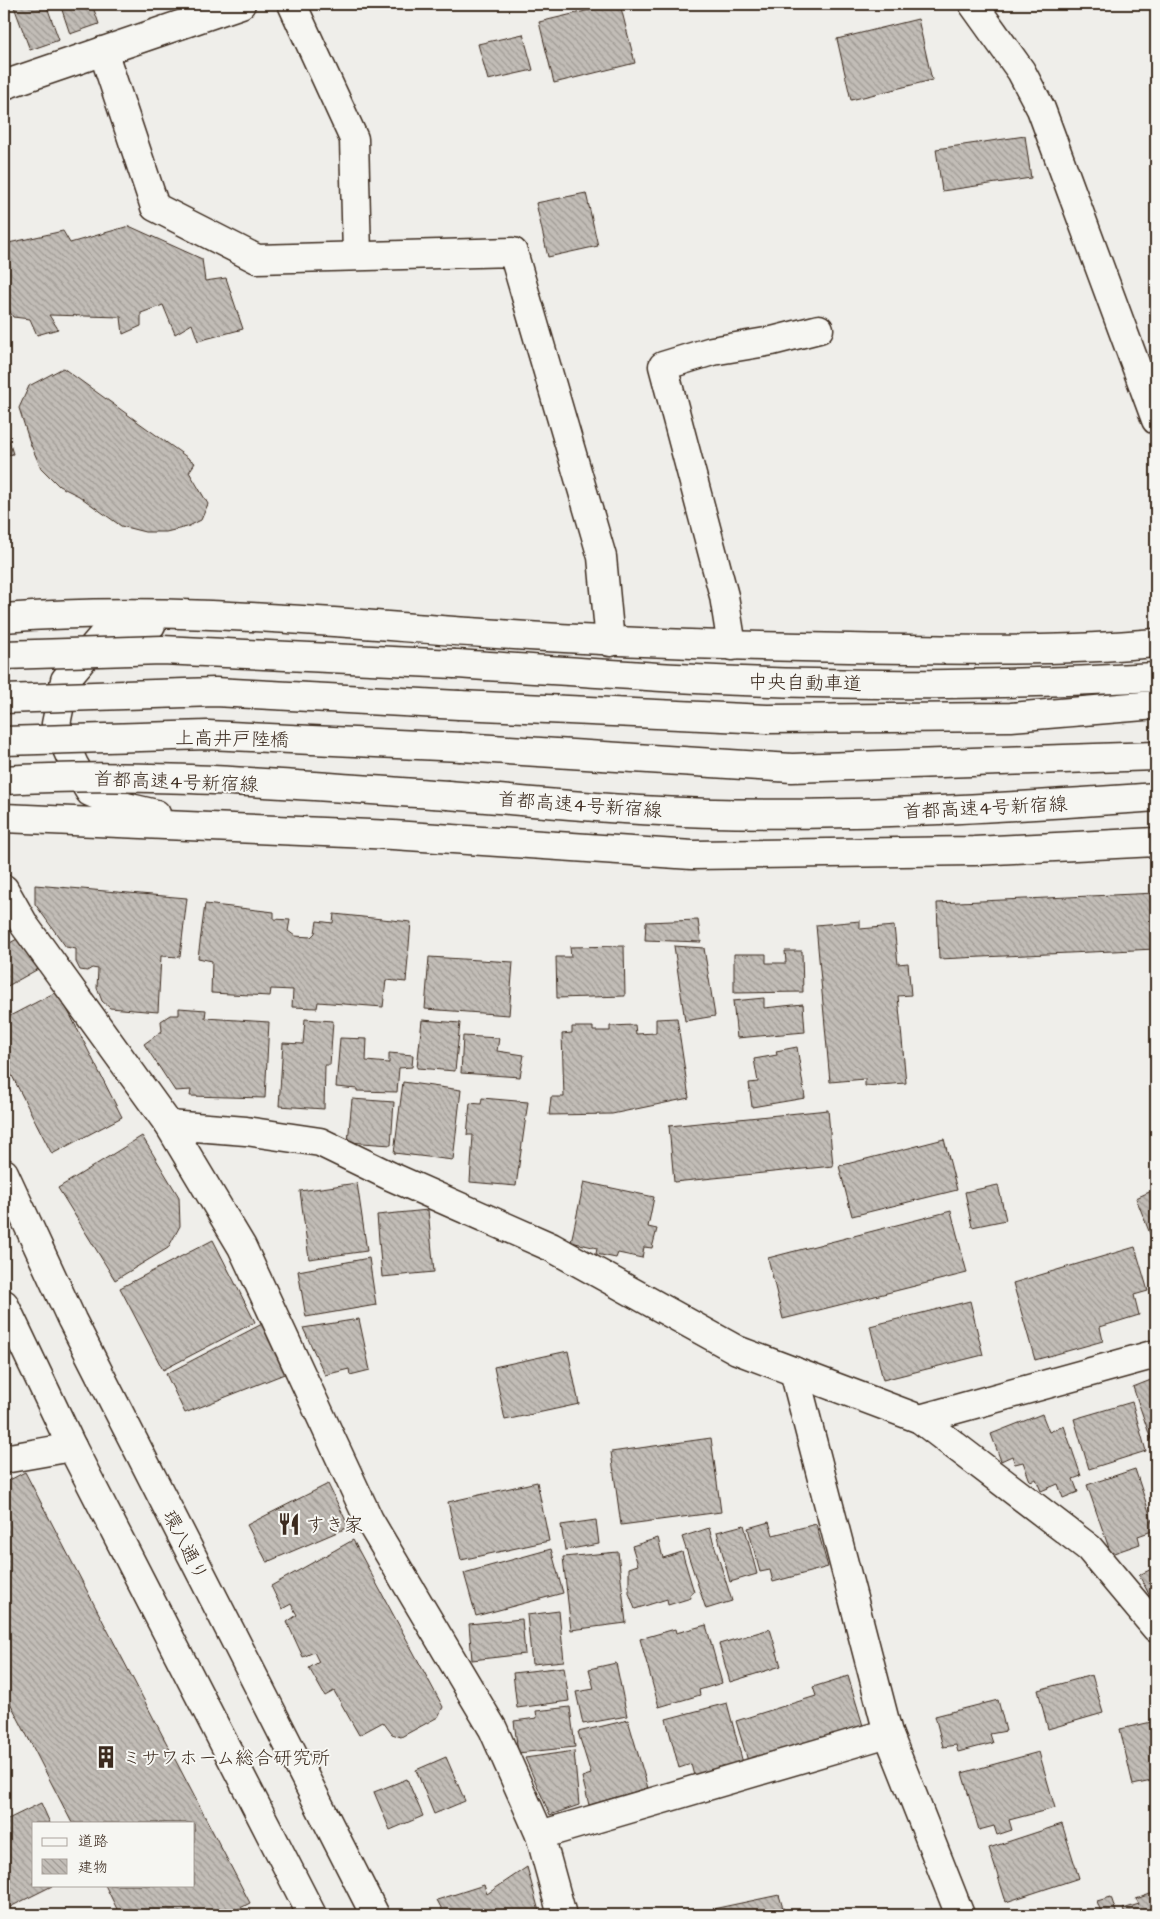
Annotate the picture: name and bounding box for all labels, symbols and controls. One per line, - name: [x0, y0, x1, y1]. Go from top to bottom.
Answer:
- street label: 中央自動車道: [748, 669, 862, 698]
- street label: 上高井戸陸橋: [175, 725, 289, 754]
- street label: 首都高速4号新宿線: [93, 766, 259, 799]
- street label: 首都高速4号新宿線: [497, 786, 663, 825]
- street label: 首都高速4号新宿線: [902, 791, 1068, 826]
- street label: 環八通り: [155, 1506, 214, 1586]
- restaurant icon: すき家: [276, 1511, 302, 1537]
- place label: すき家: [306, 1512, 363, 1539]
- building icon: ミサワホーム総合研究所: [93, 1744, 119, 1770]
- place label: ミサワホーム総合研究所: [122, 1745, 330, 1772]
- legend: [32, 1822, 195, 1886]
- text: 道路: [78, 1831, 108, 1852]
- text: 建物: [78, 1857, 108, 1878]

